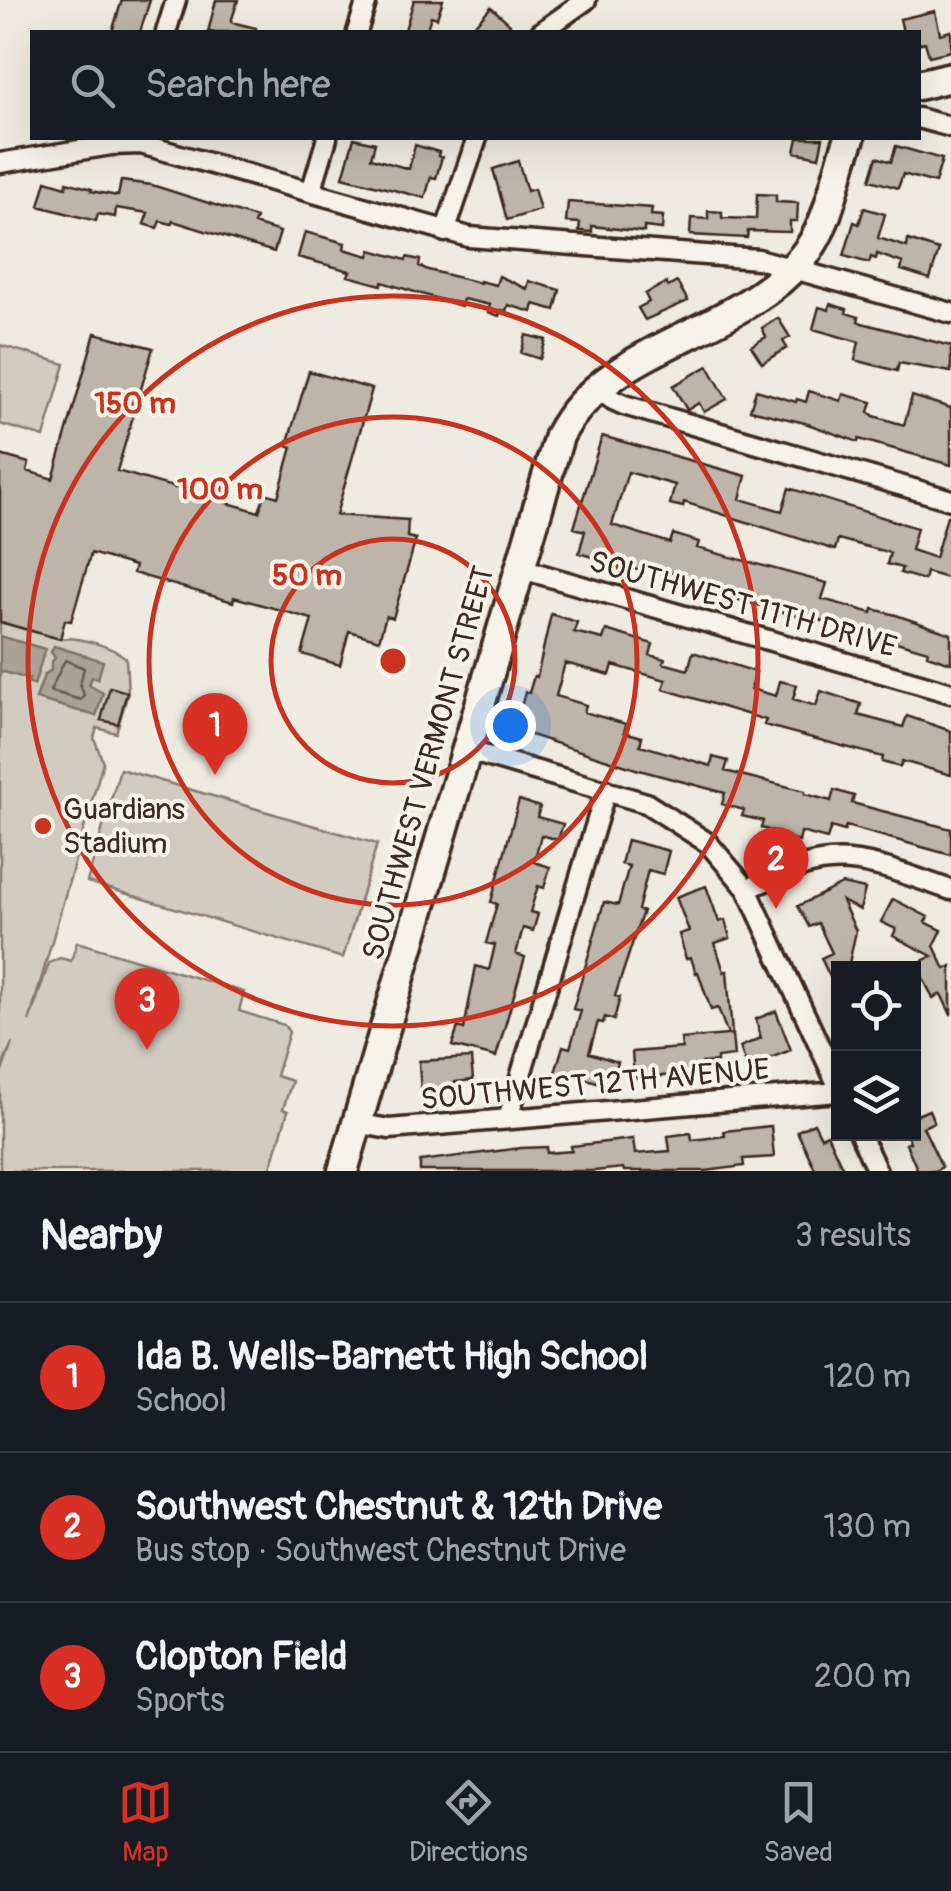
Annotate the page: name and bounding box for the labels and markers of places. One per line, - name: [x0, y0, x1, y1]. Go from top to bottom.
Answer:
- centre of rings: [375, 643, 411, 679]
- pin: 1: [182, 692, 248, 775]
- place label: Guardians Stadium: [63, 791, 185, 862]
- marker: Guardians Stadium: [32, 815, 54, 837]
- pin: 2: [744, 826, 808, 909]
- pin: 3: [114, 968, 180, 1050]

